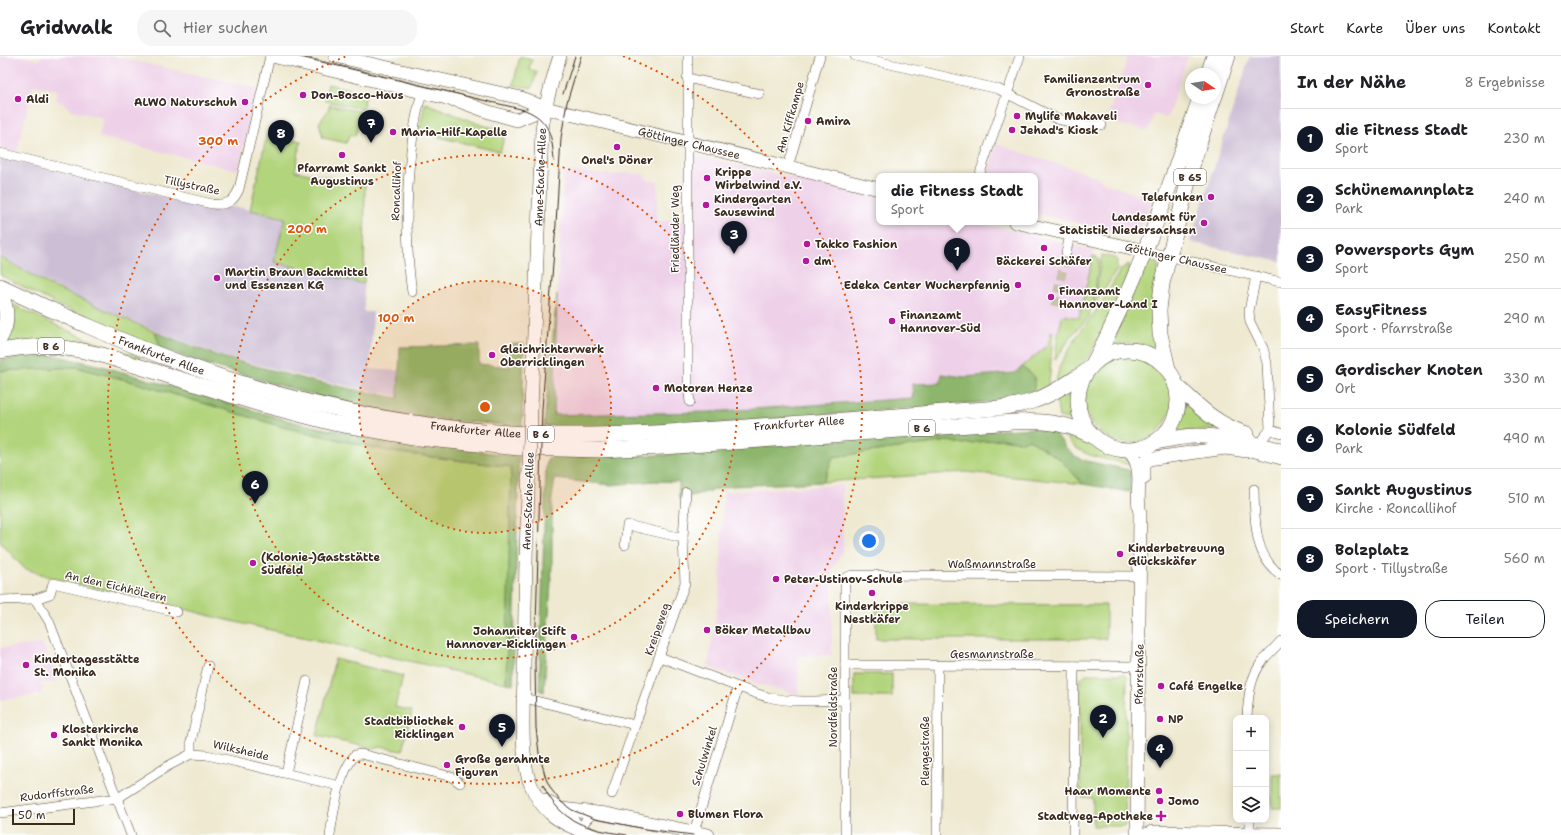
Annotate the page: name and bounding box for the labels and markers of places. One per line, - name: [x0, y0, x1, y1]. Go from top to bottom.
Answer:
- place label: Familienzentrum Gronostraße: [1044, 72, 1140, 100]
- marker: Familienzentrum Gronostraße: [1143, 80, 1153, 90]
- place label: Don-Bosco-Haus: [311, 88, 404, 103]
- marker: Don-Bosco-Haus: [298, 90, 308, 100]
- place label: Aldi: [26, 92, 49, 107]
- marker: Aldi: [13, 94, 23, 104]
- place label: ALWO Naturschuh: [134, 95, 238, 110]
- marker: ALWO Naturschuh: [240, 97, 250, 107]
- place label: Mylife Makaveli: [1025, 109, 1117, 124]
- pin: 7: [358, 110, 384, 143]
- marker: Mylife Makaveli: [1012, 111, 1022, 121]
- place label: Amira: [816, 114, 851, 129]
- marker: Amira: [803, 116, 813, 126]
- pin: 8: [268, 120, 294, 153]
- place label: Jehad's Kiosk: [1020, 123, 1099, 138]
- place label: Maria-Hilf-Kapelle: [401, 125, 508, 140]
- marker: Jehad's Kiosk: [1007, 125, 1017, 135]
- marker: Maria-Hilf-Kapelle: [388, 127, 398, 137]
- marker: Onel's Döner: [612, 142, 622, 152]
- marker: Pfarramt Sankt Augustinus: [337, 150, 347, 160]
- place label: Onel's Döner: [581, 153, 653, 168]
- place label: Pfarramt Sankt Augustinus: [297, 161, 387, 189]
- place label: Krippe Wirbelwind e.V.: [715, 165, 802, 193]
- marker: Krippe Wirbelwind e.V.: [702, 173, 712, 183]
- place label: Telefunken: [1142, 190, 1204, 205]
- place label: Kindergarten Sausewind: [714, 192, 792, 220]
- marker: Telefunken: [1206, 192, 1216, 202]
- marker: Kindergarten Sausewind: [701, 200, 711, 210]
- place label: Landesamt für Statistik Niedersachsen: [1059, 210, 1197, 238]
- marker: Landesamt für Statistik Niedersachsen: [1199, 218, 1209, 228]
- pin: 3: [721, 221, 747, 254]
- place label: Takko Fashion: [815, 237, 898, 252]
- pin: 1: [944, 238, 970, 271]
- marker: Takko Fashion: [802, 239, 812, 249]
- marker: Bäckerei Schäfer: [1039, 243, 1049, 253]
- place label: dm: [814, 254, 831, 269]
- place label: Bäckerei Schäfer: [996, 254, 1092, 269]
- marker: dm: [801, 256, 811, 266]
- place label: Martin Braun Backmittel und Essenzen KG: [225, 265, 368, 293]
- marker: Martin Braun Backmittel und Essenzen KG: [212, 273, 222, 283]
- place label: Edeka Center Wucherpfennig: [844, 278, 1010, 293]
- marker: Edeka Center Wucherpfennig: [1013, 280, 1023, 290]
- place label: Finanzamt Hannover-Land I: [1059, 284, 1158, 312]
- marker: Finanzamt Hannover-Land I: [1046, 292, 1056, 302]
- place label: Finanzamt Hannover-Süd: [900, 308, 981, 336]
- marker: Finanzamt Hannover-Süd: [887, 316, 897, 326]
- place label: Gleichrichterwerk Oberricklingen: [500, 342, 604, 370]
- marker: Gleichrichterwerk Oberricklingen: [487, 350, 497, 360]
- place label: Motoren Henze: [664, 381, 753, 396]
- marker: Motoren Henze: [651, 383, 661, 393]
- centre of rings: [478, 400, 492, 414]
- pin: 6: [242, 471, 268, 504]
- place label: Kinderbetreuung Glückskäfer: [1128, 541, 1225, 569]
- marker: Kinderbetreuung Glückskäfer: [1115, 549, 1125, 559]
- place label: (Kolonie-)Gaststätte Südfeld: [261, 550, 380, 578]
- marker: (Kolonie-)Gaststätte Südfeld: [248, 558, 258, 568]
- place label: Peter-Ustinov-Schule: [784, 572, 903, 587]
- marker: Peter-Ustinov-Schule: [771, 574, 781, 584]
- marker: Kinderkrippe Nestkäfer: [867, 588, 877, 598]
- place label: Kinderkrippe Nestkäfer: [835, 599, 909, 627]
- place label: Böker Metallbau: [715, 623, 811, 638]
- place label: Johanniter Stift Hannover-Ricklingen: [446, 624, 567, 652]
- marker: Böker Metallbau: [702, 625, 712, 635]
- marker: Johanniter Stift Hannover-Ricklingen: [569, 632, 579, 642]
- place label: Kindertagesstätte St. Monika: [34, 652, 140, 680]
- marker: Kindertagesstätte St. Monika: [21, 660, 31, 670]
- place label: Café Engelke: [1169, 679, 1243, 694]
- marker: Café Engelke: [1156, 681, 1166, 691]
- pin: 2: [1090, 705, 1116, 738]
- place label: NP: [1168, 712, 1184, 727]
- place label: Stadtbibliothek Ricklingen: [364, 714, 455, 742]
- pin: 5: [489, 714, 515, 747]
- marker: NP: [1155, 714, 1165, 724]
- place label: Klosterkirche Sankt Monika: [62, 722, 143, 750]
- marker: Stadtbibliothek Ricklingen: [457, 722, 467, 732]
- marker: Klosterkirche Sankt Monika: [49, 730, 59, 740]
- pin: 4: [1147, 735, 1173, 768]
- place label: Große gerahmte Figuren: [455, 752, 551, 780]
- marker: Große gerahmte Figuren: [442, 760, 452, 770]
- place label: Haar Momente: [1065, 784, 1151, 799]
- marker: Haar Momente: [1154, 786, 1164, 796]
- place label: Jomo: [1168, 794, 1199, 809]
- marker: Jomo: [1155, 796, 1165, 806]
- place label: Blumen Flora: [688, 807, 763, 822]
- marker: Blumen Flora: [675, 809, 685, 819]
- place label: Stadtweg-Apotheke: [1037, 809, 1153, 824]
- marker: Stadtweg-Apotheke: [1156, 811, 1166, 821]

